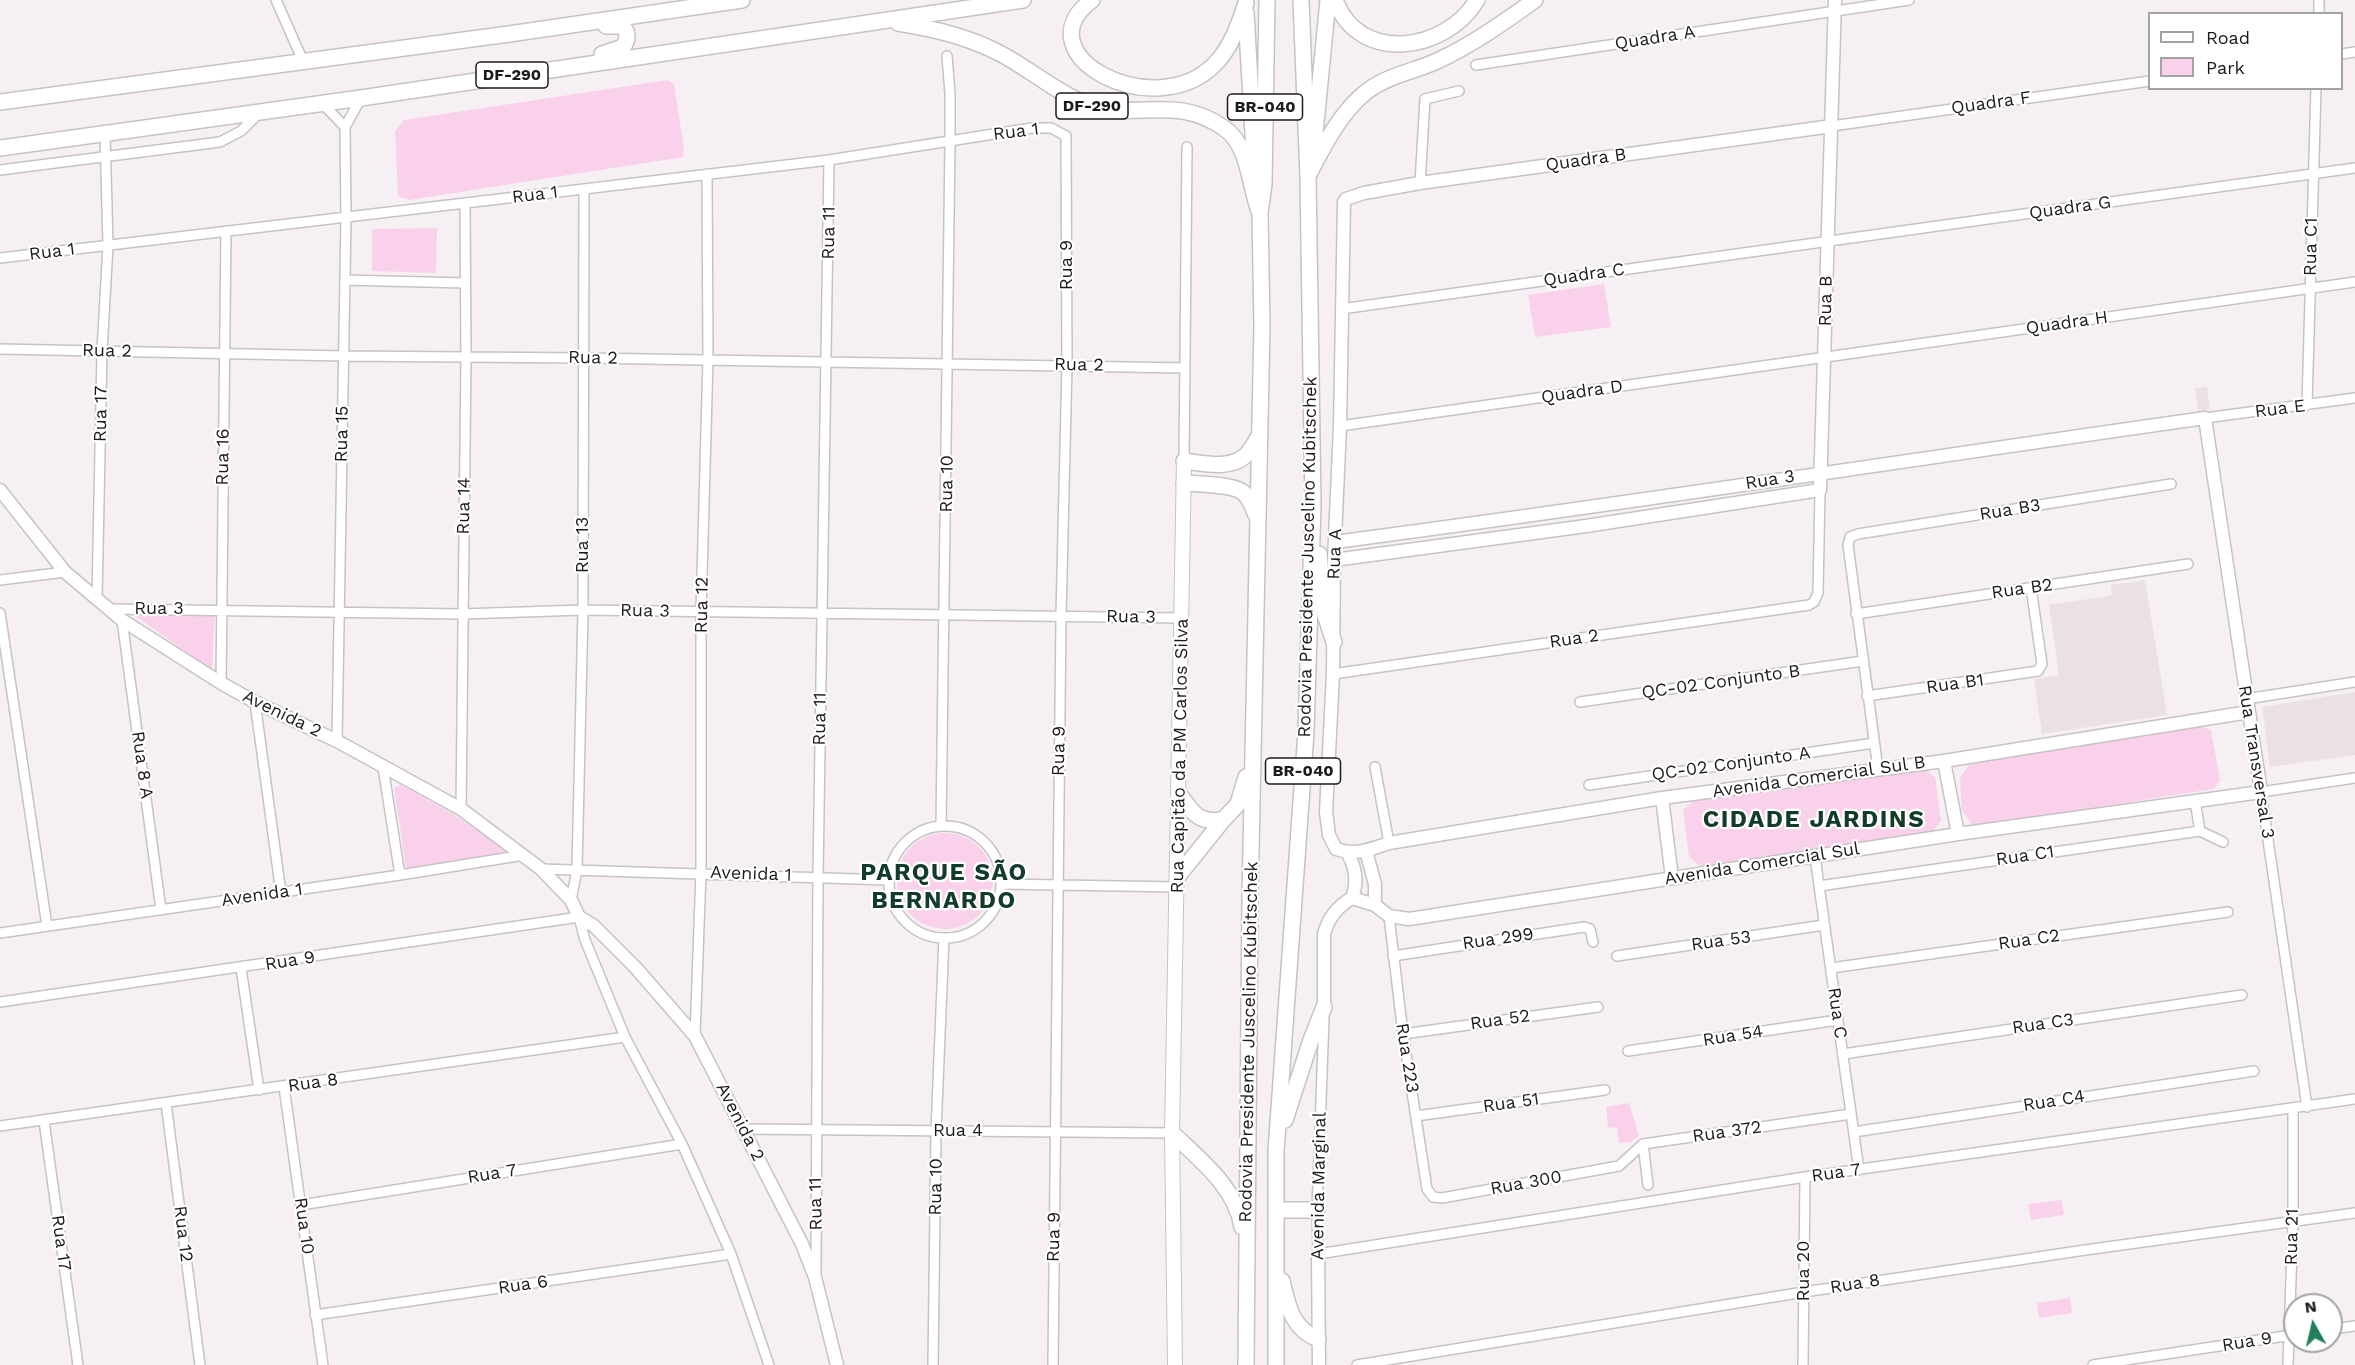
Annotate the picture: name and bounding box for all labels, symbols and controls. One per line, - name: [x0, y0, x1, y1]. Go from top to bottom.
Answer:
- legend: [2148, 12, 2343, 90]
- street label: Quadra A: [1613, 21, 1697, 55]
- text: Road: [2206, 27, 2250, 48]
- text: Park: [2206, 57, 2245, 78]
- road number: DF-290: [476, 62, 548, 88]
- street label: Quadra F: [1950, 87, 2032, 119]
- road number: DF-290: [1056, 93, 1128, 119]
- road number: BR-040: [1228, 94, 1302, 120]
- street label: Rua 1: [992, 118, 1040, 146]
- street label: Quadra B: [1544, 144, 1628, 176]
- street label: Rua 1: [511, 181, 559, 209]
- street label: Quadra G: [2028, 192, 2112, 224]
- street label: Rua 11: [818, 206, 840, 260]
- street label: Rua C1: [2300, 218, 2322, 276]
- street label: Rua 1: [28, 238, 76, 266]
- street label: Rua 9: [1056, 240, 1078, 290]
- street label: Quadra C: [1542, 259, 1626, 291]
- street label: Rua B: [1815, 275, 1837, 327]
- street label: Quadra H: [2025, 307, 2109, 339]
- street label: Rua 2: [82, 340, 132, 362]
- street label: Rua 2: [568, 347, 618, 369]
- street label: Rua 2: [1054, 354, 1104, 376]
- street label: Rodovia Presidente Juscelino Kubitschek: [1294, 376, 1322, 738]
- street label: Quadra D: [1540, 376, 1624, 408]
- street label: Rua 17: [90, 386, 112, 442]
- street label: Rua E: [2254, 395, 2306, 423]
- street label: Rua 15: [331, 405, 353, 463]
- street label: Rua 16: [212, 428, 234, 486]
- street label: Rua 10: [936, 455, 958, 513]
- street label: Rua 3: [1744, 465, 1796, 495]
- street label: Rua 14: [453, 477, 475, 535]
- street label: Rua B3: [1978, 495, 2042, 525]
- street label: Rua 13: [572, 517, 594, 573]
- street label: Rua A: [1323, 528, 1347, 580]
- street label: Rua B2: [1990, 574, 2054, 604]
- street label: Rua 12: [691, 576, 713, 634]
- street label: Rua 3: [134, 598, 184, 620]
- street label: Rua 3: [620, 600, 670, 622]
- street label: Rua 3: [1106, 606, 1156, 628]
- street label: Rua Capitão da PM Carlos Silva: [1167, 618, 1193, 894]
- street label: Rua 2: [1548, 625, 1600, 653]
- street label: QC-02 Conjunto B: [1640, 660, 1802, 704]
- street label: Rua B1: [1925, 669, 1985, 699]
- street label: Rua Transversal 3: [2233, 684, 2279, 840]
- street label: Avenida 2: [239, 686, 325, 742]
- street label: Rua 11: [809, 692, 831, 746]
- street label: Rua 9: [1048, 726, 1070, 776]
- street label: Rua 8 A: [127, 730, 157, 800]
- street label: QC-02 Conjunto A: [1650, 742, 1812, 786]
- street label: Avenida Comercial Sul B: [1711, 751, 1927, 803]
- road number: BR-040: [1266, 758, 1340, 784]
- district label: CIDADE JARDINS: [1703, 806, 1925, 834]
- street label: Avenida Comercial Sul: [1663, 838, 1861, 890]
- street label: Rua C1: [1994, 841, 2056, 871]
- district label: PARQUE SÃO BERNARDO: [860, 859, 1028, 915]
- street label: Rodovia Presidente Juscelino Kubitschek: [1235, 861, 1263, 1223]
- street label: Avenida 1: [710, 862, 792, 886]
- street label: Avenida 1: [220, 879, 304, 911]
- street label: Rua 299: [1461, 923, 1535, 955]
- street label: Rua C2: [1997, 925, 2061, 955]
- street label: Rua 53: [1690, 926, 1752, 956]
- street label: Rua 9: [263, 946, 317, 976]
- street label: Rua C: [1823, 986, 1851, 1040]
- street label: Rua 52: [1469, 1005, 1531, 1035]
- street label: Rua C3: [2011, 1009, 2075, 1039]
- street label: Rua 223: [1391, 1021, 1423, 1095]
- street label: Rua 54: [1701, 1021, 1765, 1051]
- street label: Rua 8: [287, 1069, 339, 1097]
- street label: Avenida 2: [711, 1079, 769, 1165]
- street label: Rua C4: [2021, 1085, 2087, 1117]
- street label: Rua 51: [1481, 1088, 1541, 1118]
- street label: Avenida Marginal: [1307, 1112, 1331, 1260]
- street label: Rua 372: [1691, 1116, 1763, 1148]
- street label: Rua 4: [933, 1120, 983, 1142]
- street label: Rua 10: [925, 1158, 947, 1216]
- street label: Rua 7: [466, 1159, 518, 1189]
- street label: Rua 7: [1810, 1159, 1862, 1187]
- street label: Rua 300: [1489, 1166, 1563, 1200]
- street label: Rua 11: [805, 1177, 827, 1231]
- street label: Rua 10: [289, 1196, 319, 1256]
- street label: Rua 12: [169, 1205, 197, 1263]
- street label: Rua 21: [2281, 1208, 2303, 1266]
- street label: Rua 9: [1043, 1212, 1065, 1262]
- street label: Rua 17: [46, 1214, 76, 1272]
- street label: Rua 20: [1793, 1241, 1815, 1301]
- street label: Rua 8: [1828, 1269, 1882, 1299]
- street label: Rua 6: [497, 1271, 549, 1299]
- north arrow: [2283, 1293, 2343, 1353]
- text: N: [2304, 1296, 2318, 1317]
- street label: Rua 9: [2220, 1327, 2274, 1357]

